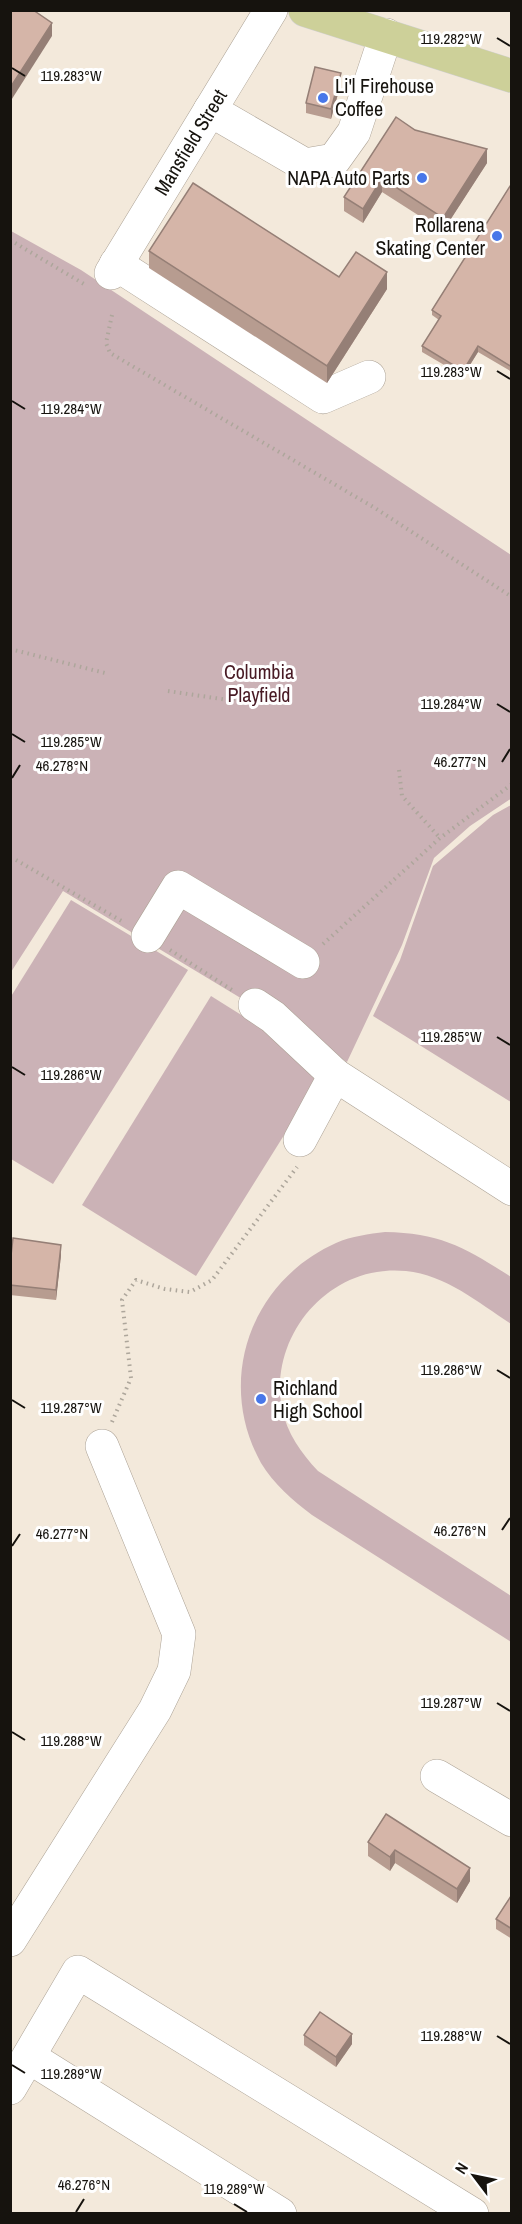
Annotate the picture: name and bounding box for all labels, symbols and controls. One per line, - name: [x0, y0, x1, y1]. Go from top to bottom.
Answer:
- text: 119.282°W: [420, 28, 482, 49]
- text: 119.283°W: [40, 65, 102, 86]
- place label: Li'l Firehouse Coffee: [335, 72, 434, 122]
- street label: Mansfield Street: [148, 84, 233, 200]
- marker: Li'l Firehouse Coffee: [316, 91, 330, 105]
- place label: NAPA Auto Parts: [287, 164, 410, 191]
- marker: NAPA Auto Parts: [415, 171, 429, 185]
- place label: Rollarena Skating Center: [376, 211, 486, 261]
- marker: Rollarena Skating Center: [490, 229, 504, 243]
- text: 119.283°W: [420, 361, 482, 382]
- text: 119.284°W: [40, 398, 102, 419]
- park label: Columbia Playfield: [224, 658, 294, 708]
- text: 119.284°W: [420, 693, 482, 714]
- text: 119.285°W: [40, 731, 102, 752]
- text: 46.277°N: [434, 751, 486, 772]
- text: 46.278°N: [36, 755, 88, 776]
- text: 119.285°W: [420, 1026, 482, 1047]
- text: 119.286°W: [40, 1064, 102, 1085]
- text: 119.286°W: [420, 1359, 482, 1380]
- place label: Richland High School: [273, 1374, 362, 1424]
- marker: Richland High School: [254, 1392, 268, 1406]
- text: 119.287°W: [40, 1397, 102, 1418]
- text: 46.276°N: [434, 1520, 486, 1541]
- text: 46.277°N: [36, 1523, 88, 1544]
- text: 119.287°W: [420, 1692, 482, 1713]
- text: 119.288°W: [40, 1730, 102, 1751]
- text: 119.288°W: [420, 2025, 482, 2046]
- text: 119.289°W: [40, 2063, 102, 2084]
- north arrow: [444, 2146, 504, 2206]
- text: N: [449, 2158, 473, 2178]
- text: 46.276°N: [58, 2174, 110, 2195]
- text: 119.289°W: [203, 2178, 265, 2199]

